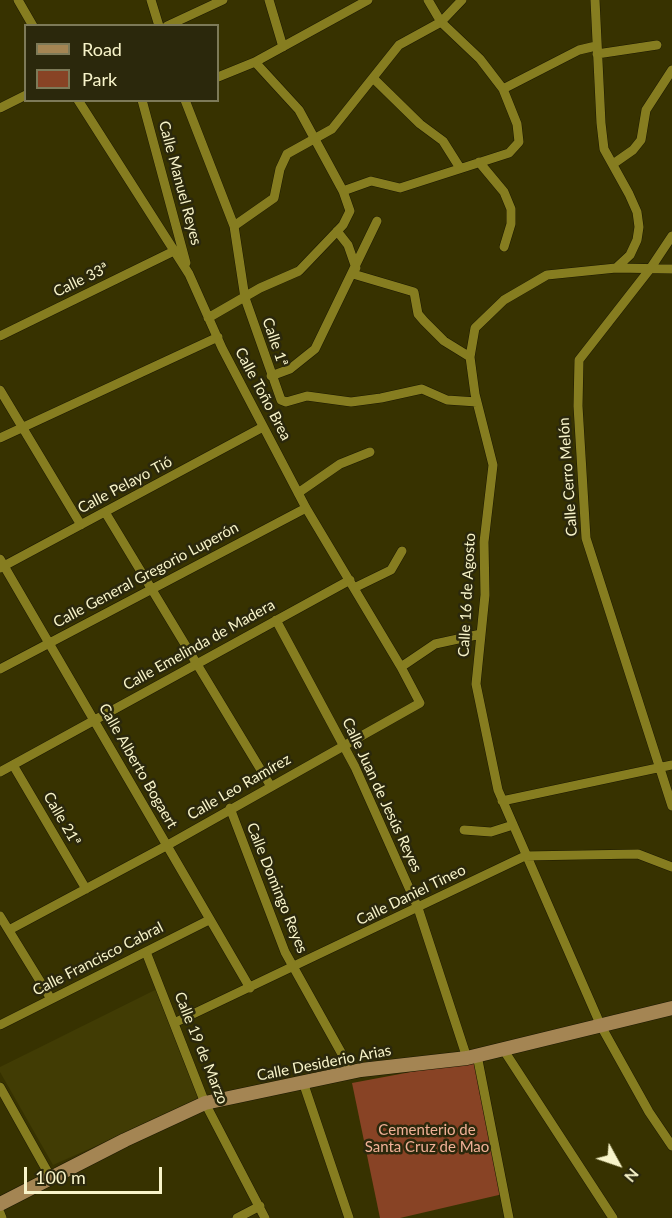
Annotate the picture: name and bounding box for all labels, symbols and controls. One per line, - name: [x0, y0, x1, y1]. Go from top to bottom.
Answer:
- legend: [24, 24, 219, 102]
- text: Road: [82, 38, 122, 60]
- text: Park: [82, 68, 117, 90]
- street label: Calle Manuel Reyes: [155, 119, 205, 247]
- street label: Calle 33ª: [50, 259, 112, 301]
- street label: Calle 1ª: [258, 315, 292, 369]
- street label: Calle Toño Brea: [231, 344, 295, 444]
- street label: Calle Cerro Melón: [555, 417, 581, 537]
- street label: Calle Pelayo Tió: [75, 453, 175, 517]
- street label: Calle General Gregorio Luperón: [50, 518, 242, 632]
- street label: Calle 16 de Agosto: [455, 532, 479, 658]
- street label: Calle Emelinda de Madera: [120, 596, 278, 694]
- street label: Calle Alberto Bogaert: [95, 700, 181, 832]
- street label: Calle Juan de Jesús Reyes: [338, 715, 426, 875]
- street label: Calle Leo Ramírez: [184, 750, 294, 824]
- street label: Calle 21ª: [39, 789, 85, 849]
- street label: Calle Domingo Reyes: [243, 820, 311, 956]
- street label: Calle Daniel Tineo: [353, 861, 469, 929]
- street label: Calle Francisco Cabral: [30, 918, 166, 1000]
- street label: Calle 19 de Marzo: [170, 989, 232, 1107]
- street label: Calle Desiderio Arias: [255, 1041, 393, 1085]
- park label: Cementerio de Santa Cruz de Mao: [365, 1121, 489, 1156]
- north arrow: [588, 1134, 648, 1194]
- scale bar: [27, 1155, 165, 1193]
- text: N: [621, 1165, 643, 1187]
- text: 100 m: [35, 1166, 86, 1188]

